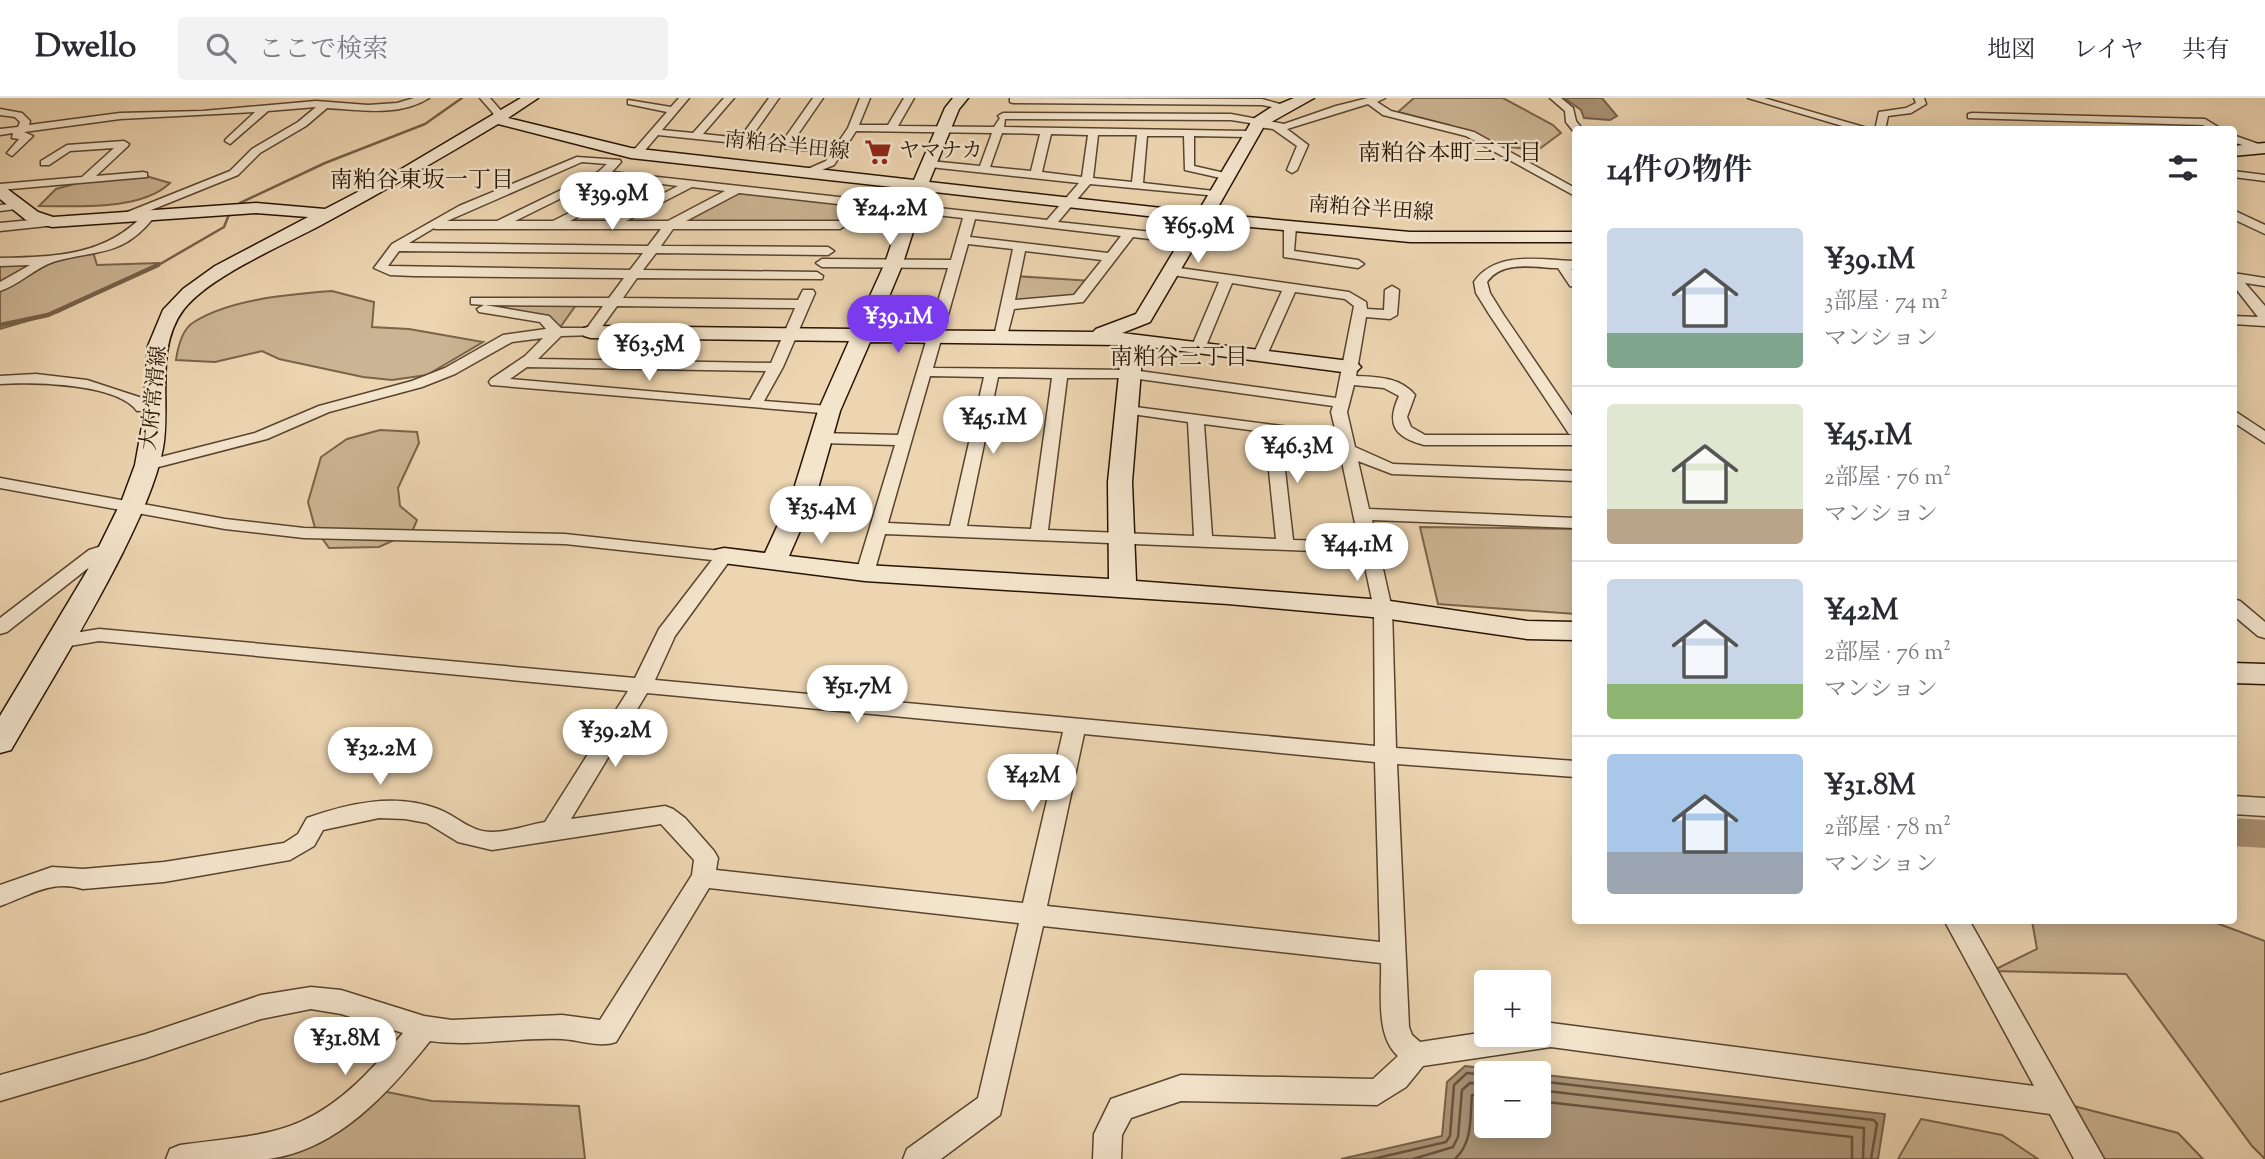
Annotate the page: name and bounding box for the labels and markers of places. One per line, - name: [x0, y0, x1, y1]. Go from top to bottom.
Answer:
- supermarket icon: ヤマナカ: [863, 137, 893, 167]
- place label: ヤマナカ: [899, 137, 983, 167]
- pin: ¥39.9M: [555, 172, 669, 232]
- pin: ¥24.2M: [833, 188, 947, 247]
- pin: ¥65.9M: [1141, 206, 1255, 265]
- pin: ¥39.1M: [841, 296, 955, 355]
- pin: ¥63.5M: [592, 324, 706, 383]
- pin: ¥45.1M: [936, 396, 1050, 456]
- pin: ¥46.3M: [1240, 426, 1354, 485]
- pin: ¥35.4M: [764, 486, 878, 546]
- pin: ¥44.1M: [1300, 524, 1414, 583]
- pin: ¥51.7M: [800, 666, 914, 725]
- pin: ¥39.2M: [558, 710, 672, 769]
- pin: ¥32.2M: [323, 728, 437, 787]
- pin: ¥42M: [991, 754, 1073, 814]
- pin: ¥31.8M: [288, 1018, 402, 1077]

